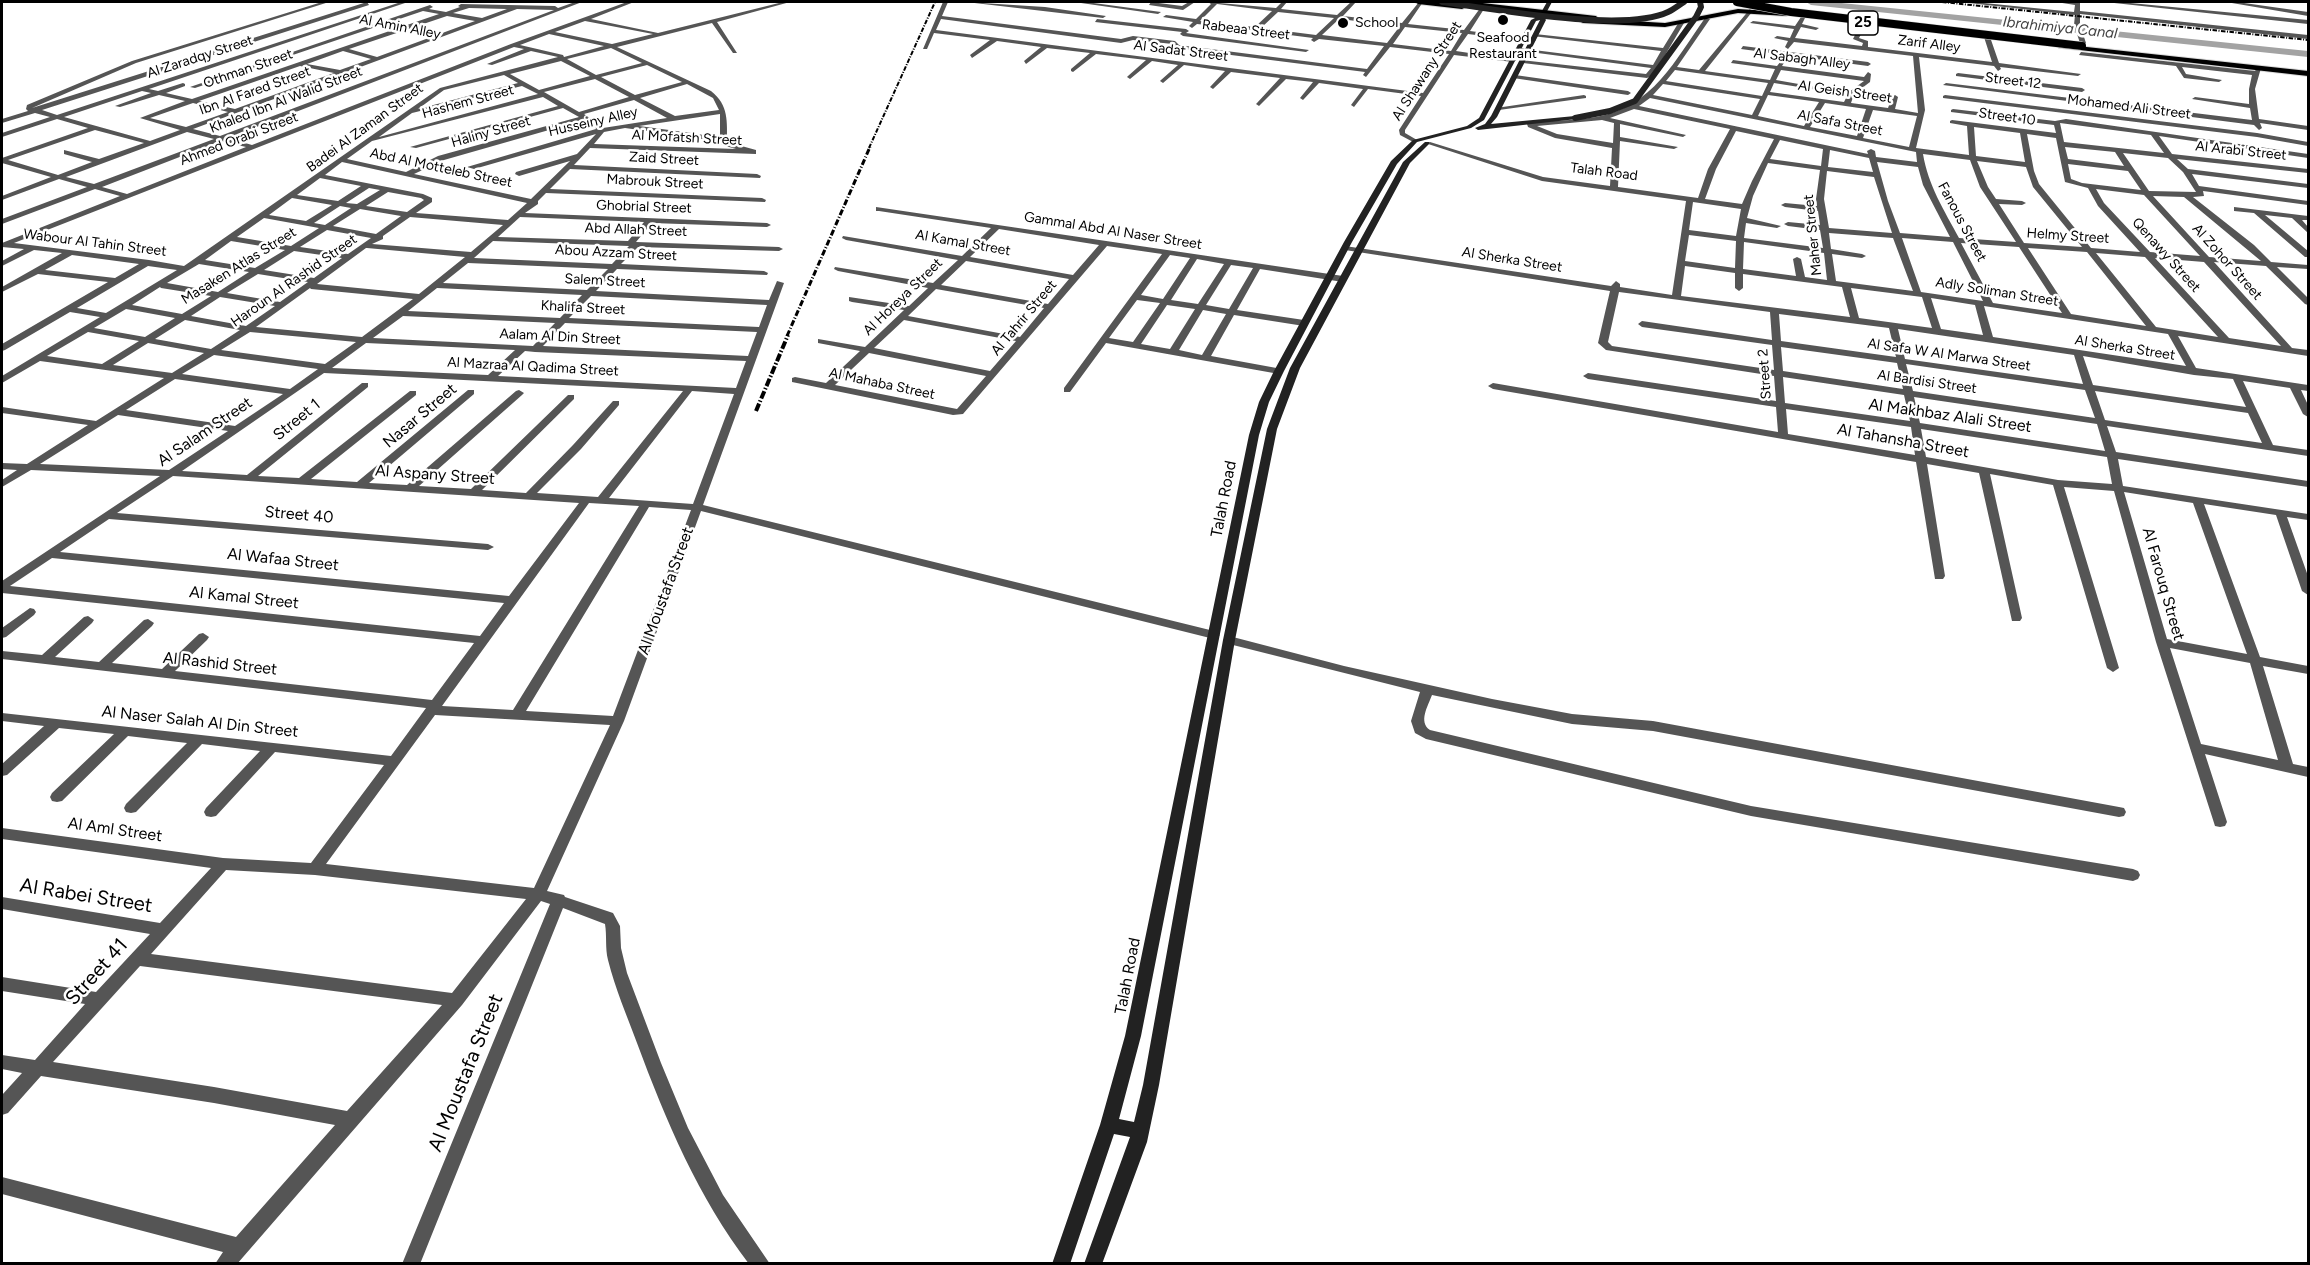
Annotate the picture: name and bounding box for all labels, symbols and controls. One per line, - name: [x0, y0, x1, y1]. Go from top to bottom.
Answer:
- street label: Al Amin Alley: [358, 11, 442, 43]
- road number: 25: [1848, 11, 1878, 35]
- marker: Seafood Restaurant: [1496, 13, 1510, 27]
- water label: Ibrahimiya Canal: [2002, 13, 2118, 43]
- place label: School: [1355, 15, 1398, 31]
- street label: Rabeaa Street: [1201, 16, 1291, 44]
- marker: School: [1336, 16, 1350, 30]
- street label: Al Shawany Street: [1389, 18, 1465, 124]
- place label: Seafood Restaurant: [1469, 30, 1537, 62]
- street label: Al Zaradqy Street: [145, 32, 255, 82]
- street label: Zarif Alley: [1897, 32, 1961, 56]
- street label: Al Sadat Street: [1133, 37, 1229, 65]
- street label: Al Sabagh Alley: [1753, 45, 1851, 73]
- street label: Othman Street: [201, 46, 295, 92]
- street label: Ibn Al Fared Street: [197, 63, 313, 119]
- street label: Khaled Ibn Al Walid Street: [207, 63, 365, 137]
- street label: Street 12: [1984, 69, 2042, 93]
- street label: Al Geish Street: [1797, 77, 1893, 107]
- street label: Badei Al Zaman Street: [303, 80, 427, 176]
- street label: Hashem Street: [420, 82, 516, 122]
- street label: Mohamed Ali Street: [2066, 91, 2192, 123]
- street label: Husseiny Alley: [547, 104, 639, 140]
- street label: Street 10: [1977, 105, 2037, 129]
- street label: Al Safa Street: [1796, 106, 1884, 140]
- street label: Ahmed Orabi Street: [177, 109, 301, 169]
- street label: Haliny Street: [449, 113, 533, 151]
- street label: Al Mofatsh Street: [631, 127, 743, 149]
- street label: Al Arabi Street: [2195, 138, 2287, 164]
- street label: Abd Al Motteleb Street: [368, 145, 514, 191]
- street label: Zaid Street: [628, 149, 700, 169]
- street label: Talah Road: [1569, 160, 1639, 184]
- street label: Mabrouk Street: [606, 171, 704, 193]
- street label: Fanous Street: [1934, 179, 1990, 265]
- street label: Maher Street: [1800, 193, 1826, 277]
- street label: Ghobrial Street: [596, 197, 692, 217]
- street label: Gammal Abd Al Naser Street: [1023, 209, 1203, 253]
- street label: Qenawy Street: [2128, 214, 2204, 296]
- street label: Abd Allah Street: [584, 220, 688, 240]
- street label: Al Zohor Street: [2188, 221, 2266, 303]
- street label: Masaken Atlas Street: [178, 224, 300, 308]
- street label: Helmy Street: [2026, 225, 2110, 247]
- street label: Wabour Al Tahin Street: [23, 226, 167, 260]
- street label: Al Kamal Street: [914, 226, 1012, 260]
- street label: Haroun Al Rashid Street: [228, 231, 360, 331]
- street label: Abou Azzam Street: [555, 241, 677, 265]
- street label: Al Sherka Street: [1461, 244, 1563, 276]
- street label: Al Horeya Street: [860, 255, 946, 339]
- street label: Salem Street: [564, 270, 646, 292]
- street label: Adly Soliman Street: [1934, 274, 2060, 310]
- street label: Al Tahrir Street: [988, 277, 1060, 359]
- street label: Khalifa Street: [540, 297, 626, 319]
- street label: Aalam Al Din Street: [499, 325, 621, 349]
- street label: Al Sherka Street: [2074, 332, 2176, 364]
- street label: Al Safa W Al Marwa Street: [1866, 335, 2032, 375]
- street label: Street 2: [1755, 348, 1775, 400]
- street label: Al Mazraa Al Qadima Street: [447, 354, 619, 380]
- street label: Al Mahaba Street: [827, 365, 937, 403]
- street label: Al Bardisi Street: [1876, 367, 1978, 397]
- street label: Nasar Street: [379, 380, 461, 452]
- street label: Al Salam Street: [154, 393, 256, 471]
- street label: Street 1: [269, 395, 325, 445]
- street label: Al Makhbaz Alali Street: [1867, 395, 2033, 437]
- street label: Al Tahansha Street: [1836, 420, 1970, 462]
- street label: Talah Road: [1207, 459, 1241, 539]
- street label: Al Aspany Street: [374, 461, 496, 489]
- street label: Street 40: [264, 502, 334, 528]
- street label: Al Moustafa Street: [634, 525, 698, 657]
- street label: Al Farouq Street: [2138, 525, 2188, 643]
- street label: Al Wafaa Street: [226, 545, 340, 575]
- street label: Al Kamal Street: [188, 583, 300, 613]
- street label: Al Rashid Street: [162, 648, 278, 680]
- street label: Al Naser Salah Al Din Street: [101, 702, 299, 742]
- street label: Al Aml Street: [67, 814, 163, 846]
- street label: Al Rabei Street: [18, 874, 154, 918]
- street label: Street 41: [61, 934, 133, 1010]
- street label: Talah Road: [1111, 936, 1145, 1016]
- street label: Al Moustafa Street: [423, 991, 509, 1155]

